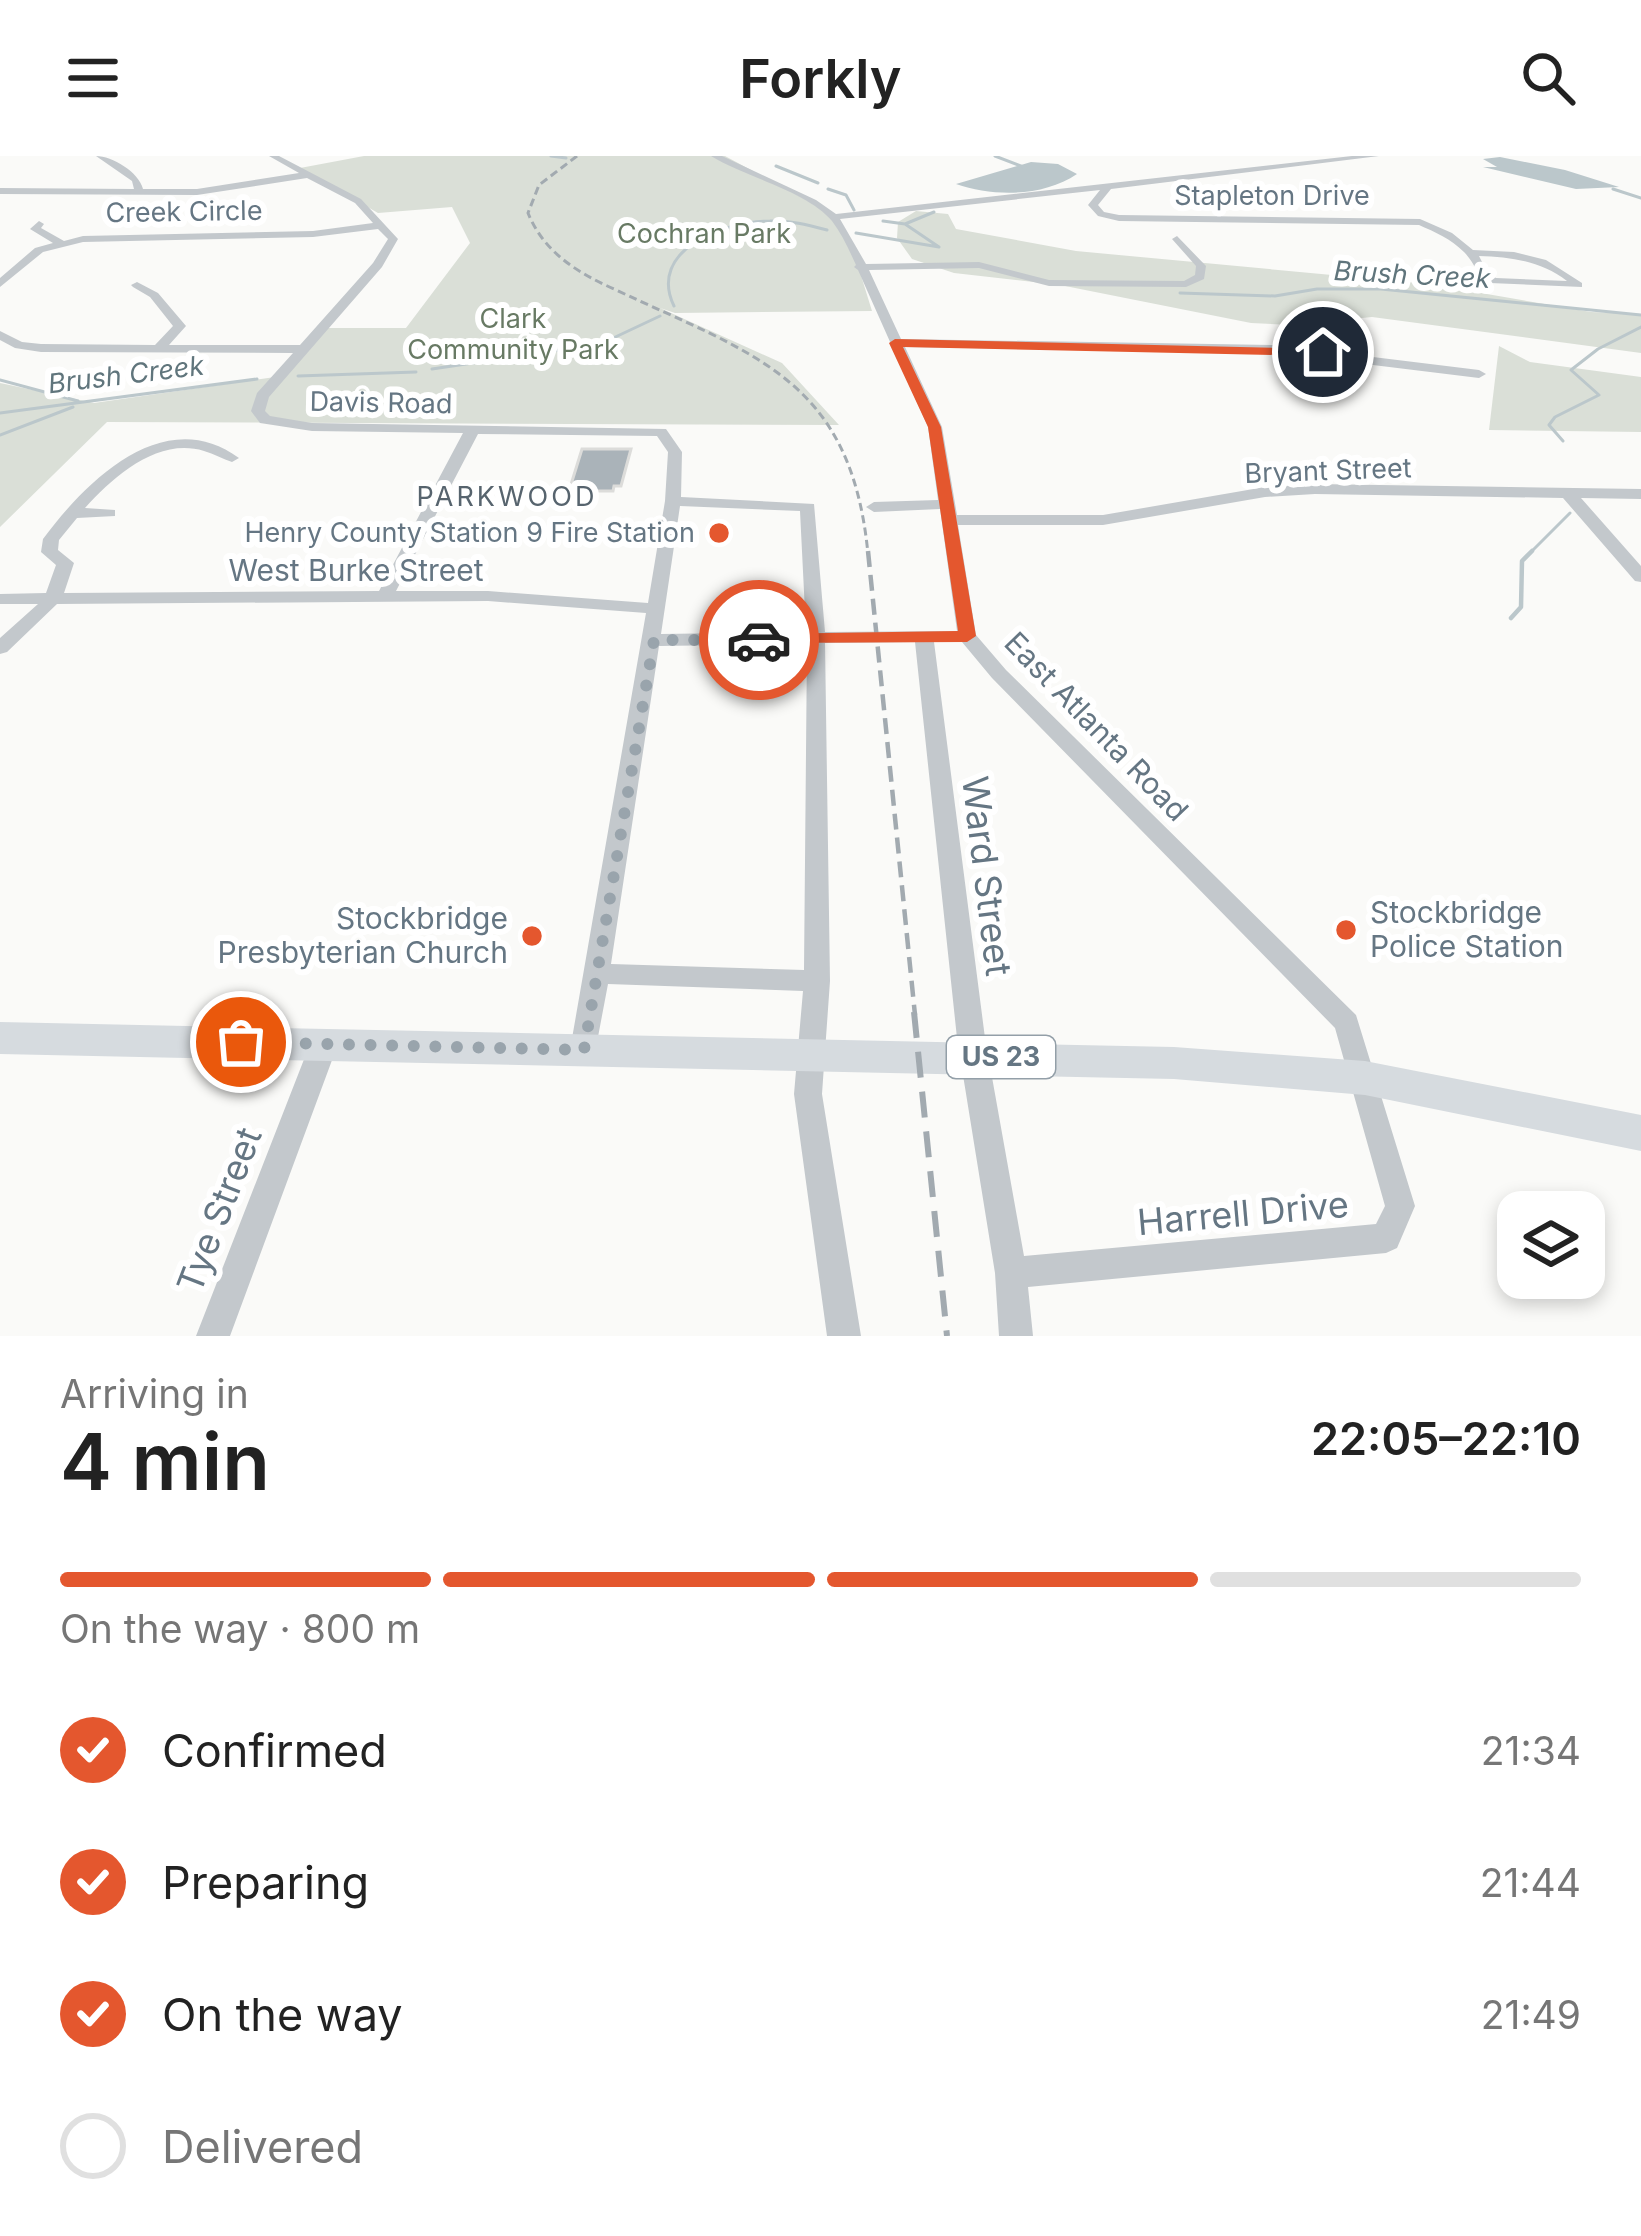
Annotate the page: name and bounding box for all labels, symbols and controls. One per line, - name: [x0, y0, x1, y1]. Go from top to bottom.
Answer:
- icon: menu: [60, 45, 126, 111]
- icon: search: [1515, 45, 1581, 111]
- text: Forkly: [739, 46, 902, 111]
- street label: Stapleton Drive: [1174, 179, 1370, 212]
- street label: Creek Circle: [105, 194, 263, 229]
- park label: Cochran Park: [617, 217, 791, 250]
- water label: Brush Creek: [1333, 254, 1492, 295]
- pin: [1272, 301, 1374, 403]
- park label: Clark Community Park: [407, 302, 619, 366]
- icon: home: [1290, 319, 1356, 385]
- water label: Brush Creek: [46, 348, 207, 400]
- street label: Davis Road: [309, 385, 453, 420]
- street label: Bryant Street: [1244, 451, 1412, 490]
- district label: PARKWOOD: [417, 480, 597, 513]
- place label: Henry County Station 9 Fire Station: [245, 516, 695, 549]
- marker: Henry County Station 9 Fire Station: [706, 520, 732, 546]
- street label: West Burke Street: [228, 552, 484, 588]
- courier: [699, 580, 819, 700]
- icon: car: [726, 607, 792, 673]
- street label: East Atlanta Road: [998, 624, 1196, 828]
- street label: Ward Street: [953, 774, 1021, 978]
- place label: Stockbridge Police Station: [1370, 894, 1563, 964]
- place label: Stockbridge Presbyterian Church: [218, 900, 508, 970]
- marker: Stockbridge Police Station: [1333, 917, 1359, 943]
- marker: Stockbridge Presbyterian Church: [519, 923, 545, 949]
- pin: [190, 991, 292, 1093]
- icon: bag: [208, 1009, 274, 1075]
- road number: US 23: [947, 1036, 1055, 1078]
- street label: Tye Street: [167, 1121, 271, 1299]
- street label: Harrell Drive: [1136, 1182, 1350, 1244]
- map controls: [1497, 1191, 1605, 1299]
- button: layers: [1497, 1191, 1605, 1299]
- text: Arriving in: [60, 1370, 249, 1417]
- text: 22:05–22:10: [1311, 1411, 1581, 1466]
- text: 4 min: [60, 1414, 270, 1509]
- text: On the way · 800 m: [60, 1605, 420, 1652]
- icon: check: [60, 1717, 126, 1783]
- text: Confirmed: [162, 1723, 387, 1778]
- text: 21:34: [1481, 1727, 1581, 1774]
- icon: check: [60, 1849, 126, 1915]
- text: Preparing: [162, 1855, 369, 1910]
- text: 21:44: [1480, 1859, 1581, 1906]
- icon: check: [60, 1981, 126, 2047]
- text: On the way: [162, 1987, 403, 2042]
- text: 21:49: [1481, 1991, 1581, 2038]
- text: Delivered: [162, 2119, 363, 2174]

